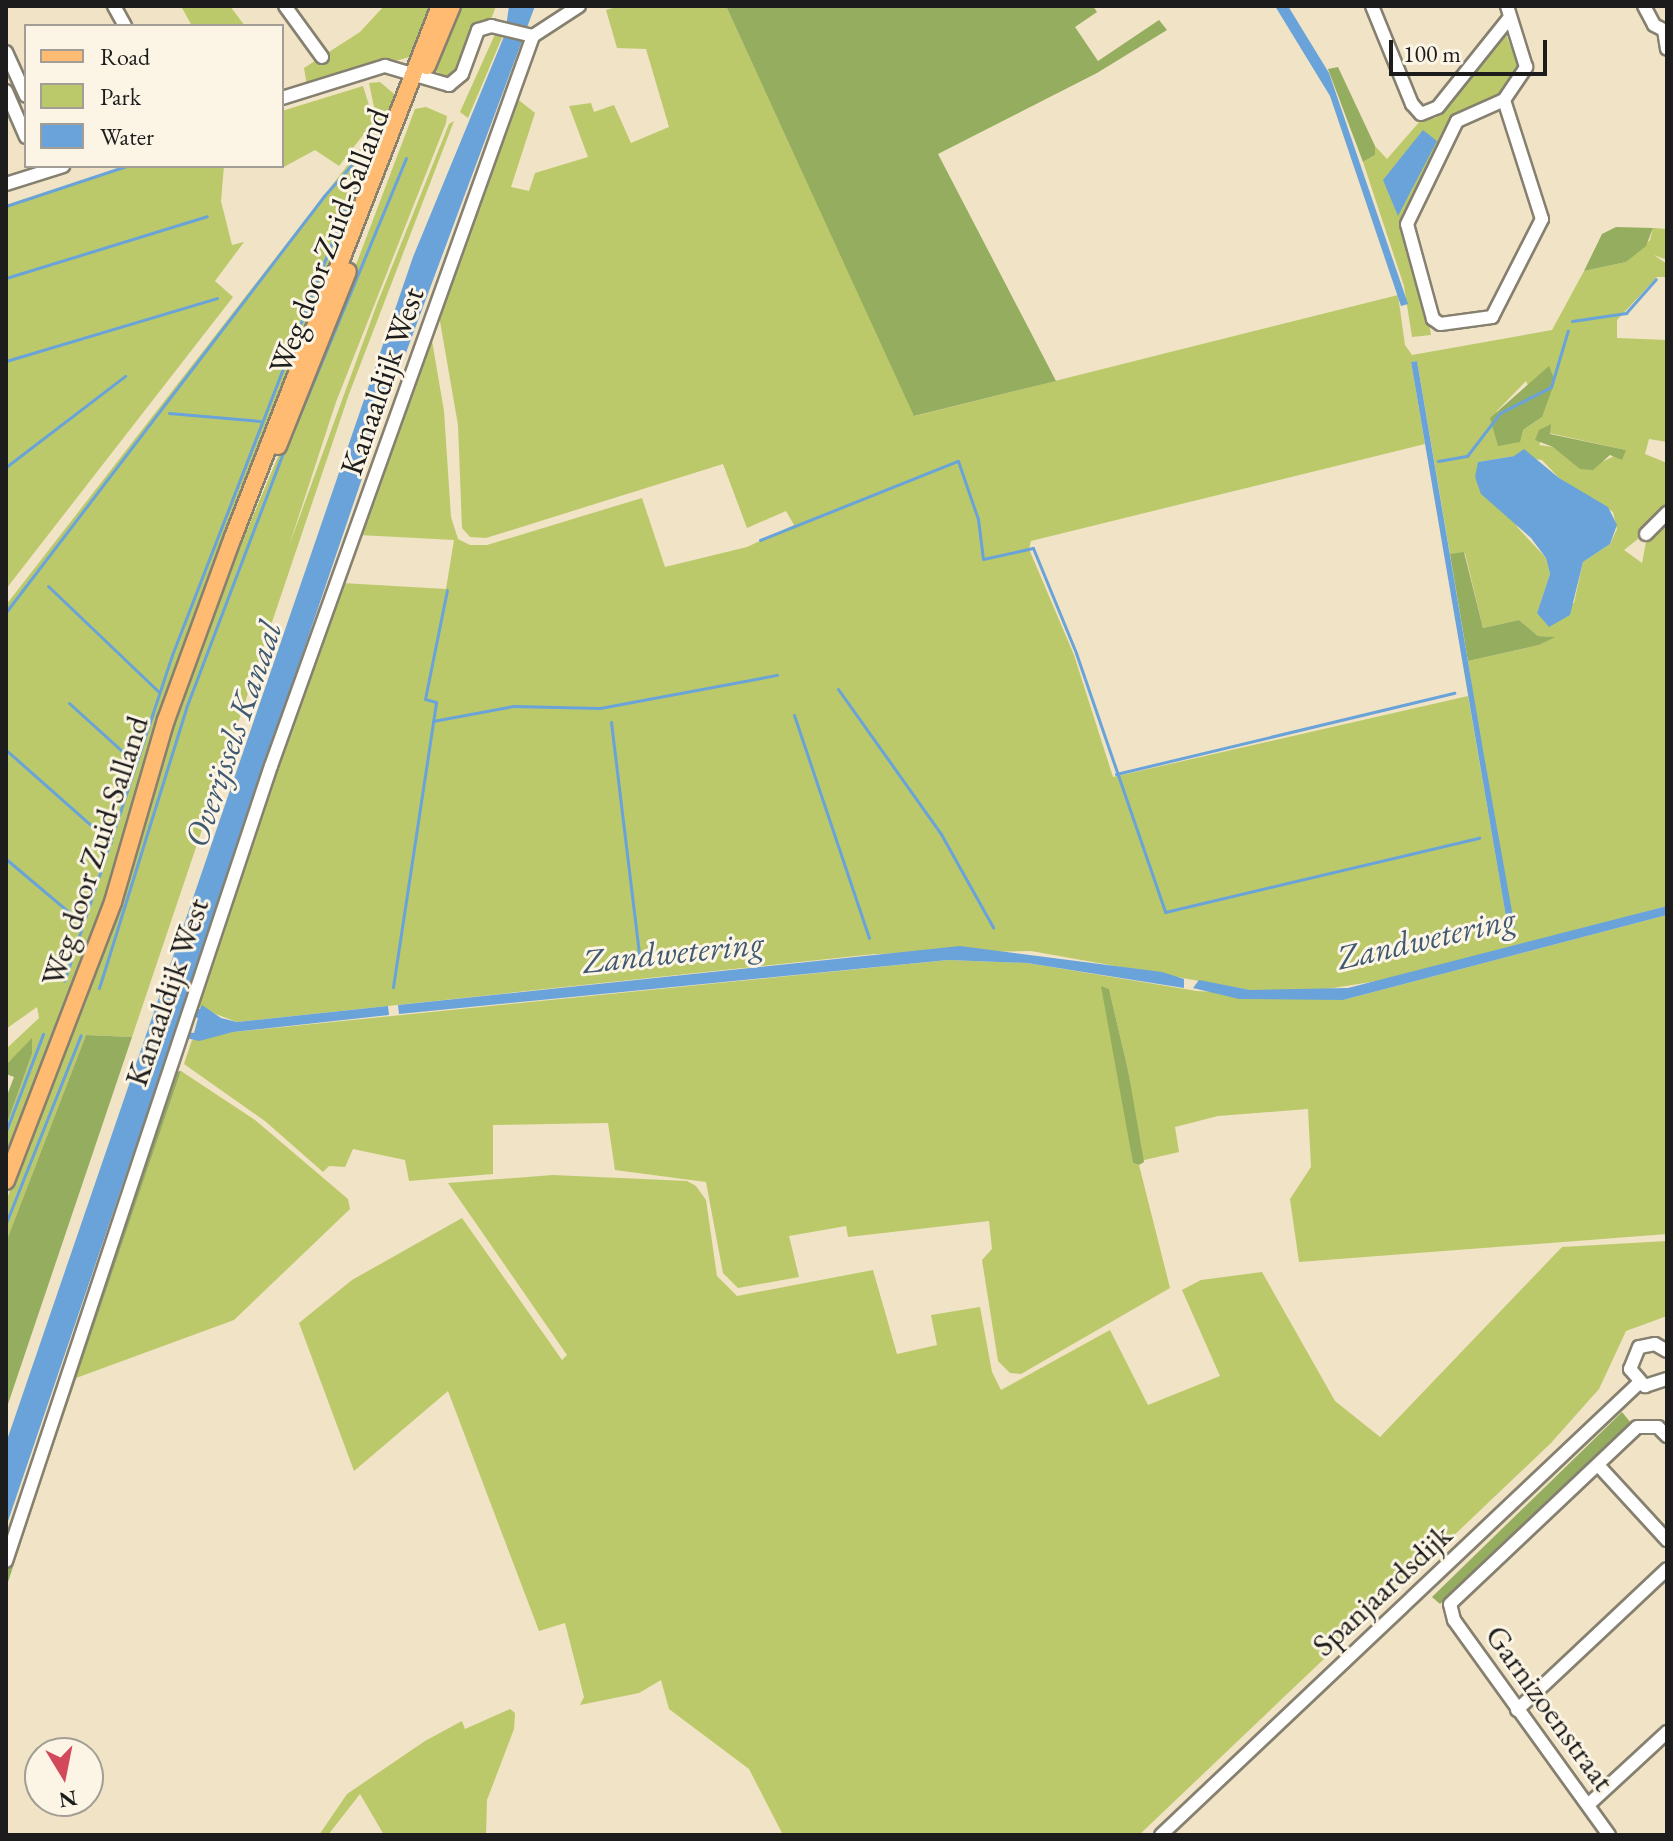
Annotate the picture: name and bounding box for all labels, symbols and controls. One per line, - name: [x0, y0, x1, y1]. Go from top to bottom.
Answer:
- legend: [24, 24, 284, 168]
- scale bar: [1393, 24, 1551, 74]
- text: 100 m: [1403, 38, 1461, 69]
- text: Road: [100, 41, 150, 72]
- text: Park: [100, 81, 141, 112]
- street label: Weg door Zuid-Salland: [261, 103, 397, 379]
- text: Water: [100, 121, 154, 152]
- street label: Kanaaldijk West: [332, 282, 432, 480]
- water label: Overijssels Kanaal: [175, 616, 291, 852]
- street label: Weg door Zuid-Salland: [33, 711, 157, 991]
- street label: Kanaaldijk West: [117, 893, 217, 1091]
- water label: Zandwetering: [1333, 898, 1519, 978]
- water label: Zandwetering: [580, 922, 766, 982]
- street label: Spanjaardsdijk: [1304, 1516, 1460, 1664]
- street label: Garnizoenstraat: [1477, 1618, 1623, 1798]
- north arrow: [24, 1737, 104, 1817]
- text: N: [57, 1783, 79, 1815]

